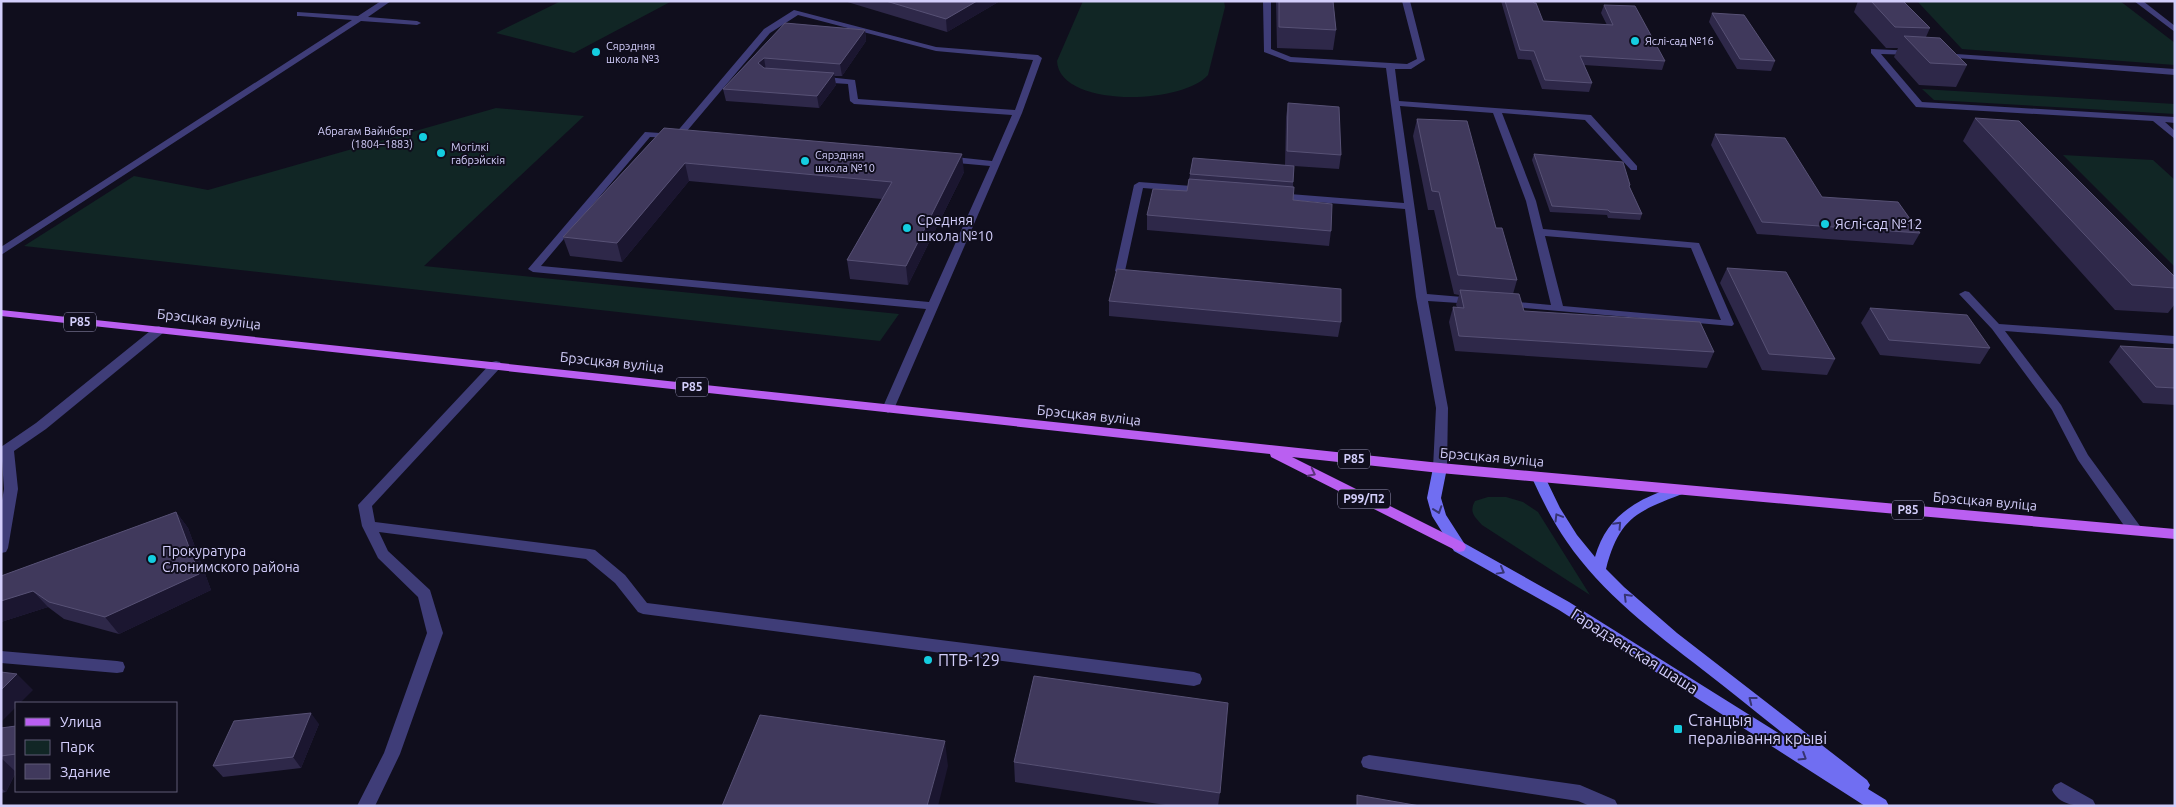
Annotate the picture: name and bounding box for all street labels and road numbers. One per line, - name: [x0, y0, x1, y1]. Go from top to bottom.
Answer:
- street label: Брэсцкая вуліца: [156, 306, 262, 332]
- road number: Р85: [64, 313, 96, 332]
- street label: Брэсцкая вуліца: [559, 349, 665, 375]
- road number: Р85: [676, 378, 708, 397]
- street label: Брэсцкая вуліца: [1036, 402, 1142, 428]
- street label: Брэсцкая вуліца: [1439, 444, 1545, 470]
- road number: Р85: [1338, 449, 1370, 468]
- street label: Брэсцкая вуліца: [1932, 488, 2038, 514]
- road number: Р99/П2: [1338, 489, 1390, 508]
- road number: Р85: [1892, 500, 1924, 520]
- street label: Гарадзенская шаша: [1568, 605, 1702, 697]

